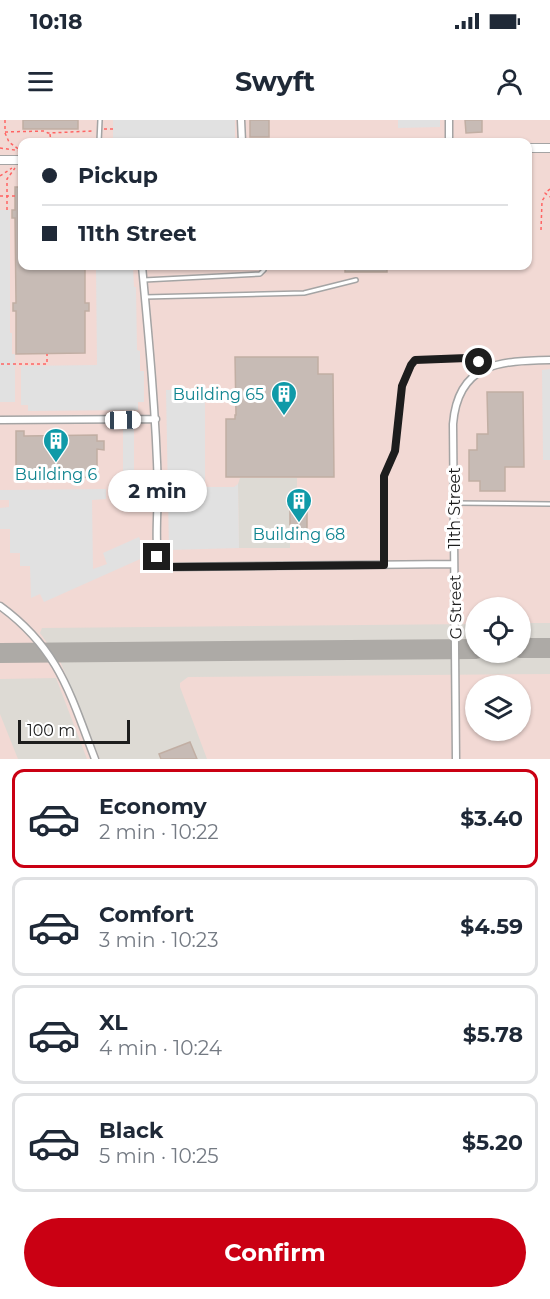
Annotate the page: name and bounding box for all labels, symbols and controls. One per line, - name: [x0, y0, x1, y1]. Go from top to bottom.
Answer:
- text: 10:18: [30, 8, 82, 35]
- icon: menu: [24, 65, 57, 98]
- text: Swyft: [235, 65, 315, 98]
- icon: person: [493, 65, 526, 98]
- text: Pickup: [78, 162, 158, 189]
- text: 11th Street: [78, 220, 196, 247]
- route start: [465, 348, 492, 375]
- building icon: Building 65: [269, 379, 299, 417]
- place label: Building 65: [173, 385, 264, 404]
- car: [105, 411, 141, 429]
- building icon: Building 6: [41, 426, 71, 464]
- place label: Building 6: [15, 465, 97, 484]
- street label: 11th Street: [445, 467, 464, 549]
- callout: 2 min: [108, 470, 207, 512]
- text: 2 min: [128, 479, 187, 503]
- building icon: Building 68: [284, 486, 314, 524]
- place label: Building 68: [253, 525, 345, 544]
- route end: [143, 543, 170, 570]
- street label: G Street: [445, 574, 466, 640]
- map controls: [465, 597, 531, 741]
- button: locate: [465, 597, 531, 663]
- button: layers: [465, 675, 531, 741]
- scale bar: [18, 717, 130, 744]
- text: 100 m: [27, 721, 75, 740]
- icon: car: [27, 792, 81, 846]
- text: Economy: [99, 793, 207, 820]
- text: $3.40: [460, 805, 523, 832]
- text: 2 min · 10:22: [99, 820, 219, 844]
- icon: car: [27, 900, 81, 954]
- text: Comfort: [99, 901, 194, 928]
- text: $4.59: [460, 913, 523, 940]
- text: 3 min · 10:23: [99, 928, 219, 952]
- icon: car: [27, 1008, 81, 1062]
- text: XL: [99, 1009, 128, 1036]
- text: $5.78: [463, 1021, 523, 1048]
- text: 4 min · 10:24: [99, 1036, 222, 1060]
- icon: car: [27, 1116, 81, 1170]
- text: Black: [99, 1117, 163, 1144]
- text: $5.20: [462, 1129, 523, 1156]
- text: 5 min · 10:25: [99, 1144, 219, 1168]
- button: Confirm: [24, 1218, 526, 1287]

